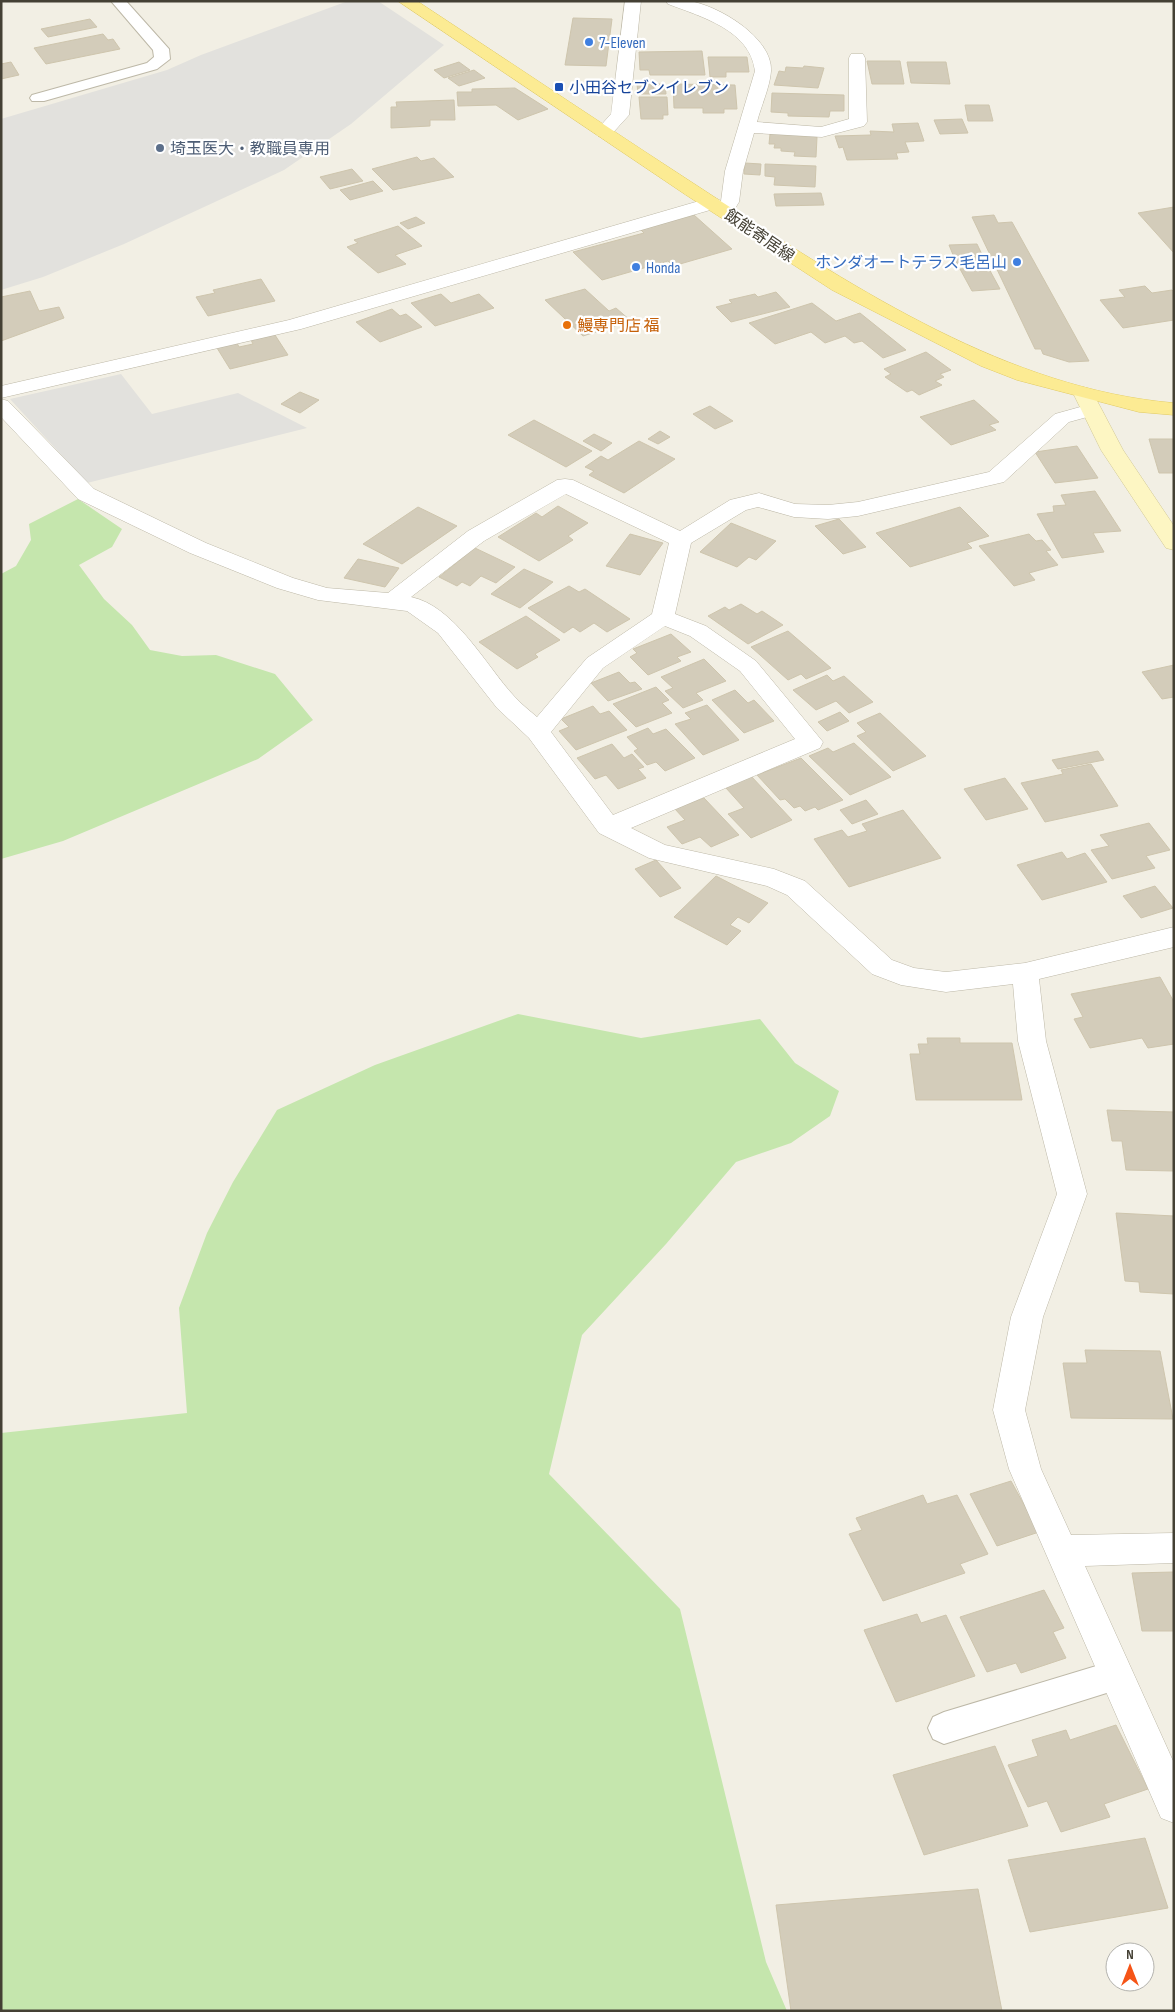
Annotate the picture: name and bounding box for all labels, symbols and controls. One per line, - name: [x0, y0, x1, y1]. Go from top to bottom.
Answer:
- place label: 7-Eleven: [599, 34, 646, 53]
- marker: 7-Eleven: [583, 36, 595, 48]
- place label: 小田谷セブンイレブン: [569, 79, 729, 98]
- marker: 小田谷セブンイレブン: [553, 81, 565, 93]
- place label: 埼玉医大・教職員専用: [170, 140, 330, 159]
- marker: 埼玉医大・教職員専用: [154, 142, 166, 154]
- street label: 飯能寄居線: [721, 206, 798, 266]
- place label: ホンダオートテラス毛呂山: [815, 254, 1007, 273]
- marker: ホンダオートテラス毛呂山: [1011, 256, 1023, 268]
- place label: Honda: [646, 259, 680, 278]
- marker: Honda: [630, 261, 642, 273]
- place label: 鰻専門店 福: [577, 317, 660, 336]
- marker: 鰻専門店 福: [561, 319, 573, 331]
- north arrow: [1105, 1942, 1155, 1992]
- text: N: [1126, 1946, 1134, 1963]

